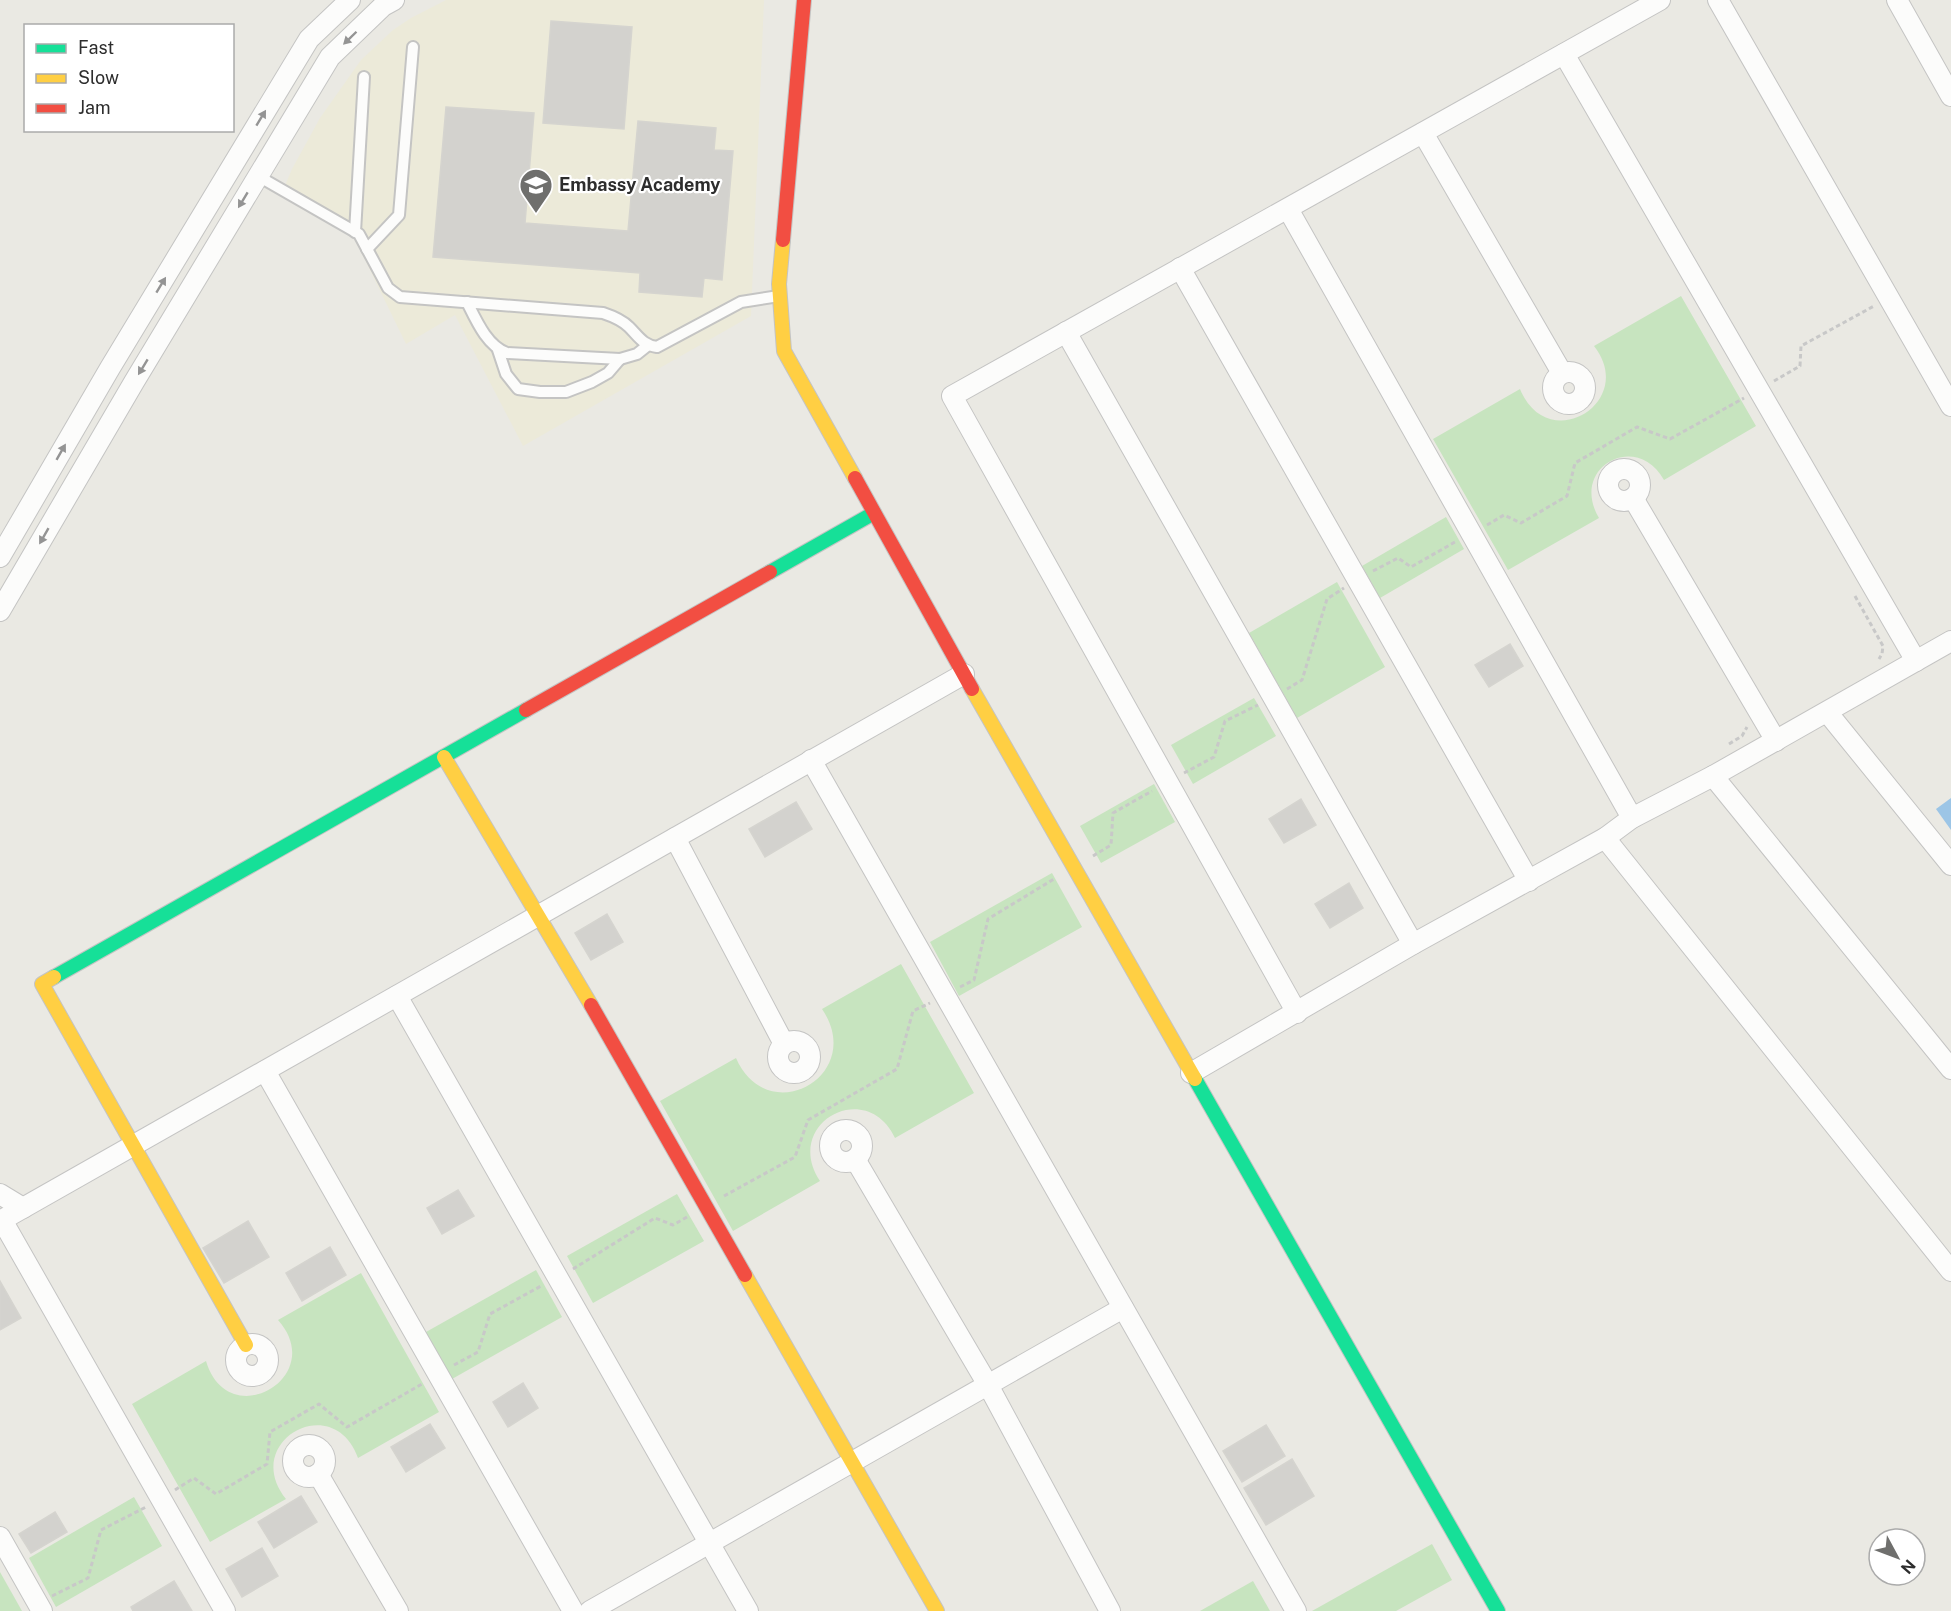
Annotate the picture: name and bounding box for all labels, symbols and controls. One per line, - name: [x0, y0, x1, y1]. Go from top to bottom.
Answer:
- legend: [24, 24, 234, 132]
- one-way arrow: [343, 30, 357, 44]
- text: Fast: [78, 37, 114, 58]
- text: Slow: [78, 67, 119, 88]
- text: Jam: [78, 97, 111, 118]
- one-way arrow: [256, 110, 267, 126]
- school or university icon: Embassy Academy: [518, 167, 554, 214]
- place label: Embassy Academy: [559, 174, 720, 195]
- one-way arrow: [238, 192, 249, 208]
- one-way arrow: [155, 277, 166, 293]
- one-way arrow: [137, 359, 148, 375]
- one-way arrow: [56, 444, 67, 460]
- one-way arrow: [39, 527, 49, 544]
- north arrow: [1867, 1527, 1927, 1587]
- text: N: [1897, 1556, 1919, 1577]

